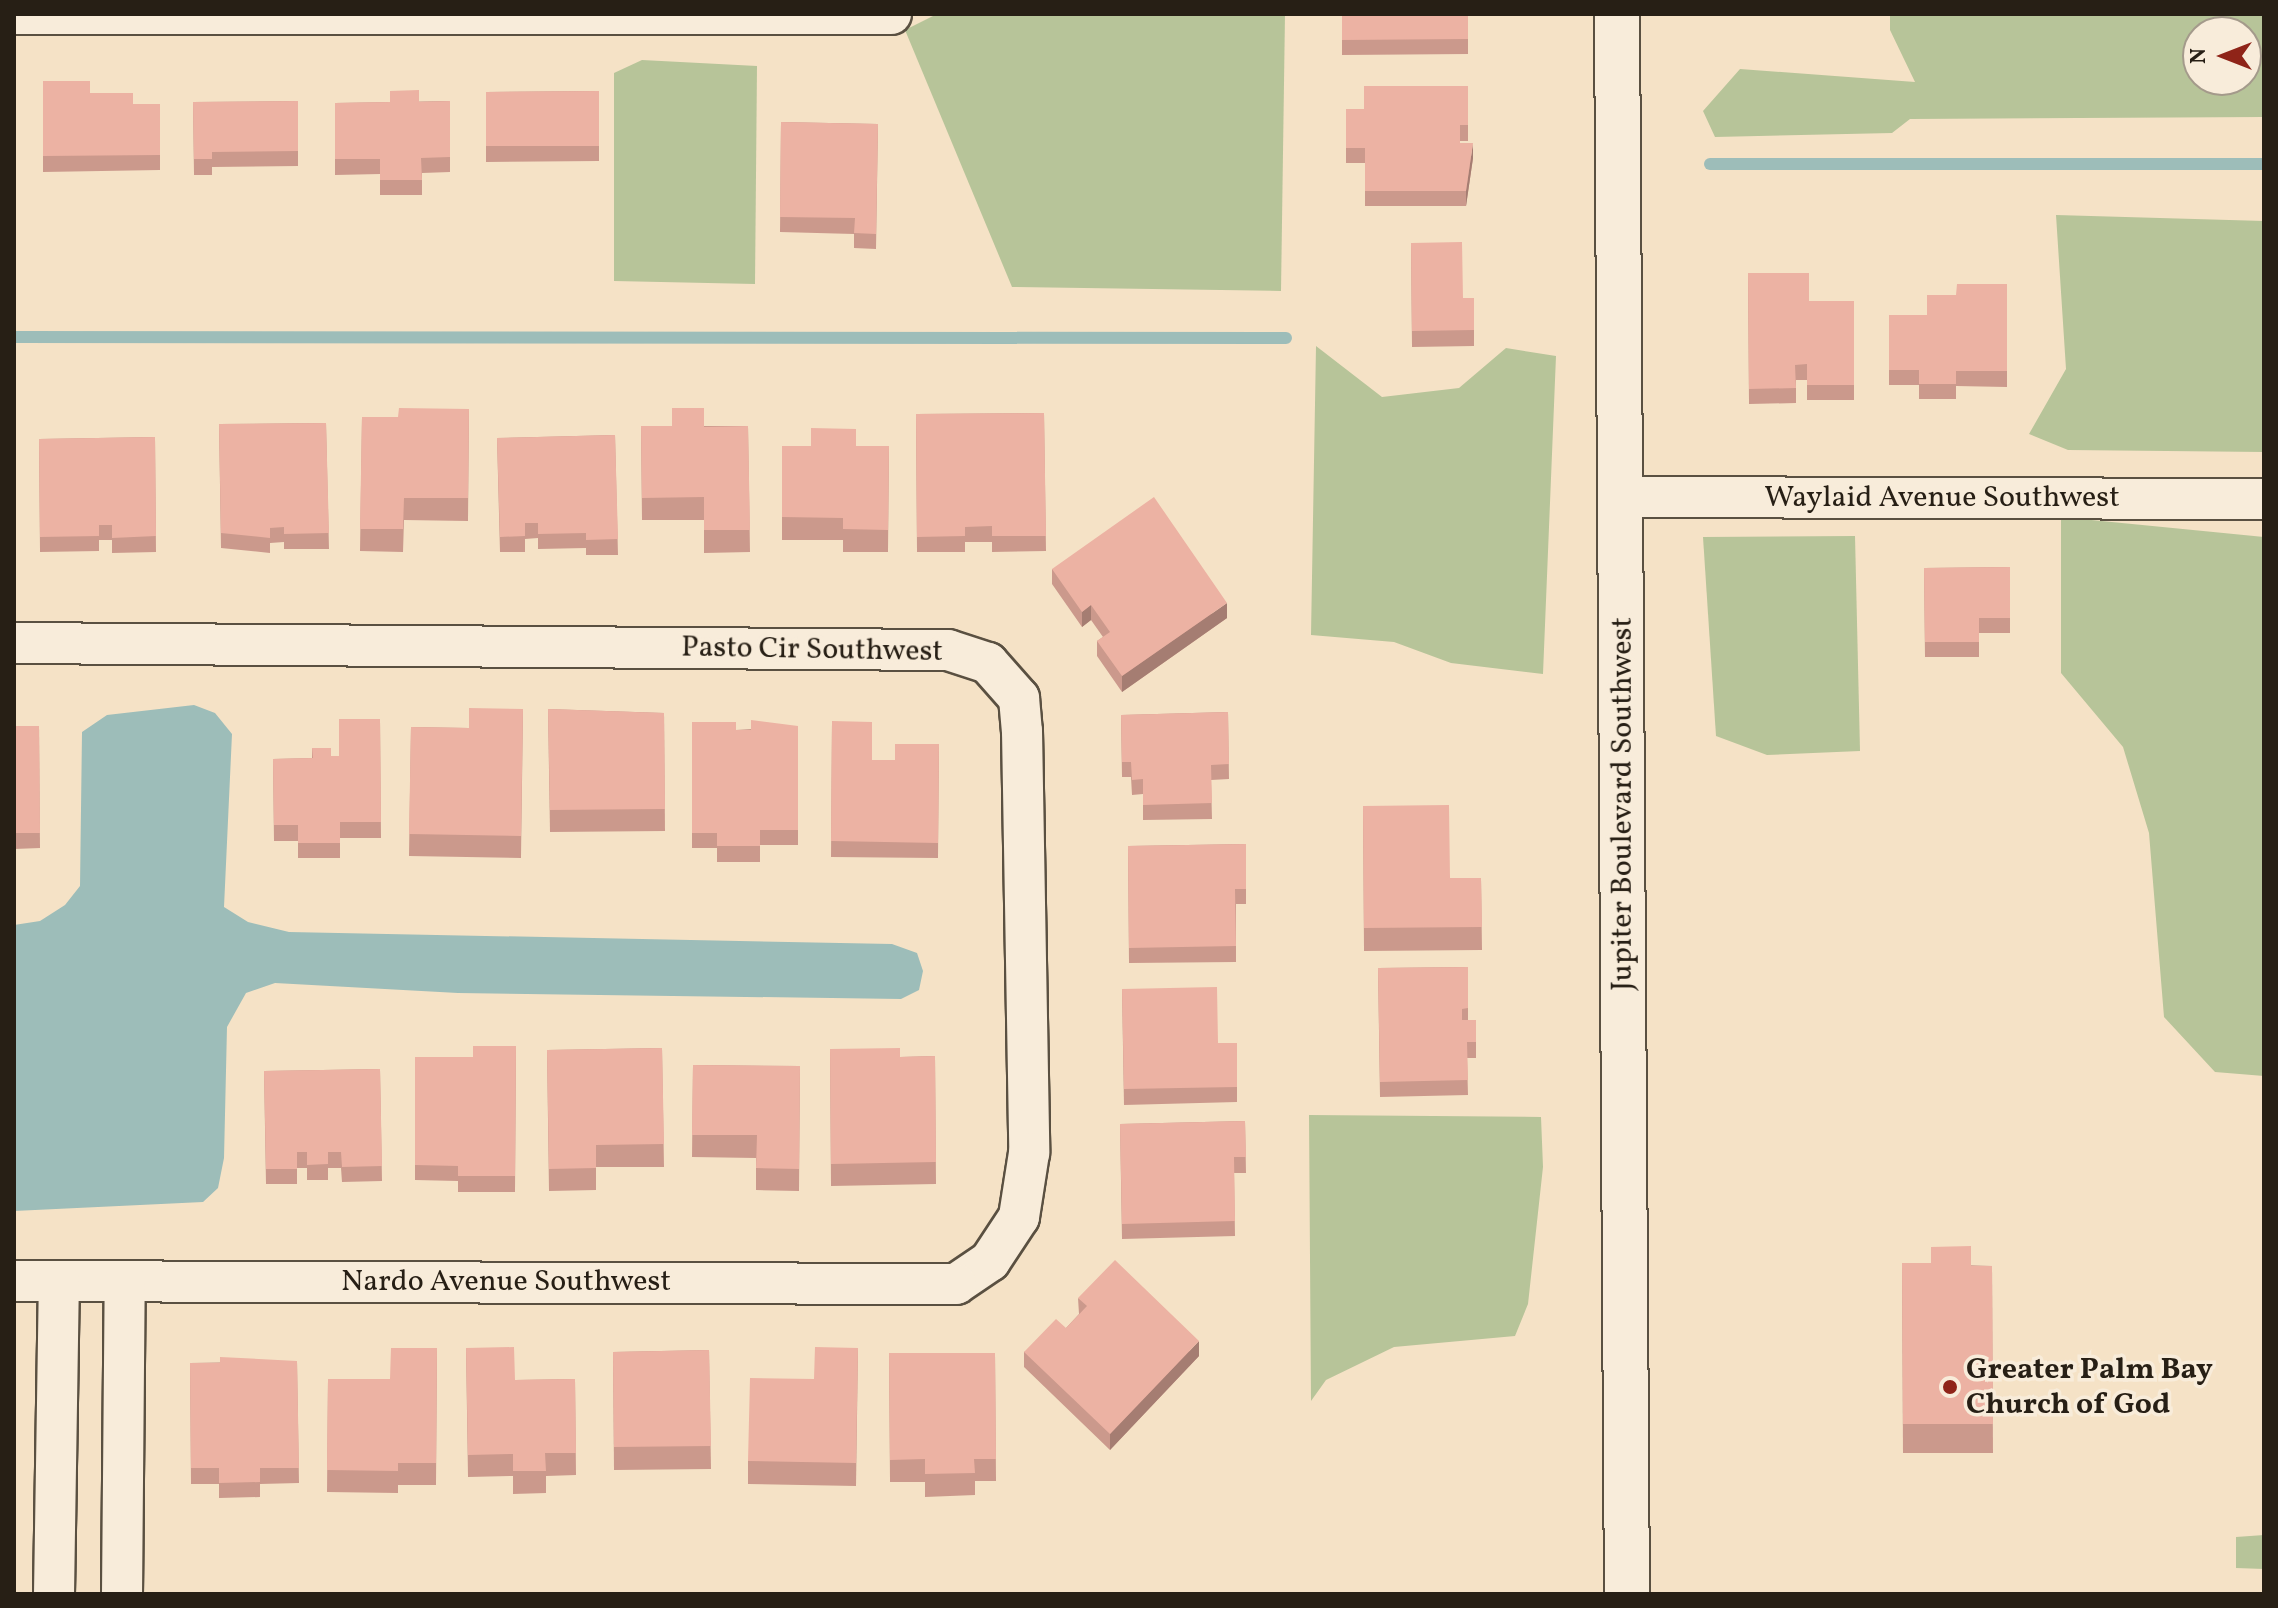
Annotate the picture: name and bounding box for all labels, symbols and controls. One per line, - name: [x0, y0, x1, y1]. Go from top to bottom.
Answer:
- north arrow: [2182, 16, 2262, 96]
- text: N: [2184, 48, 2215, 64]
- street label: Waylaid Avenue Southwest: [1764, 480, 2120, 516]
- street label: Jupiter Boulevard Southwest: [1605, 617, 1641, 991]
- street label: Pasto Cir Southwest: [681, 630, 943, 670]
- street label: Nardo Avenue Southwest: [341, 1264, 671, 1300]
- place label: Greater Palm Bay Church of God: [1966, 1352, 2213, 1422]
- marker: Greater Palm Bay Church of God: [1941, 1378, 1959, 1396]

